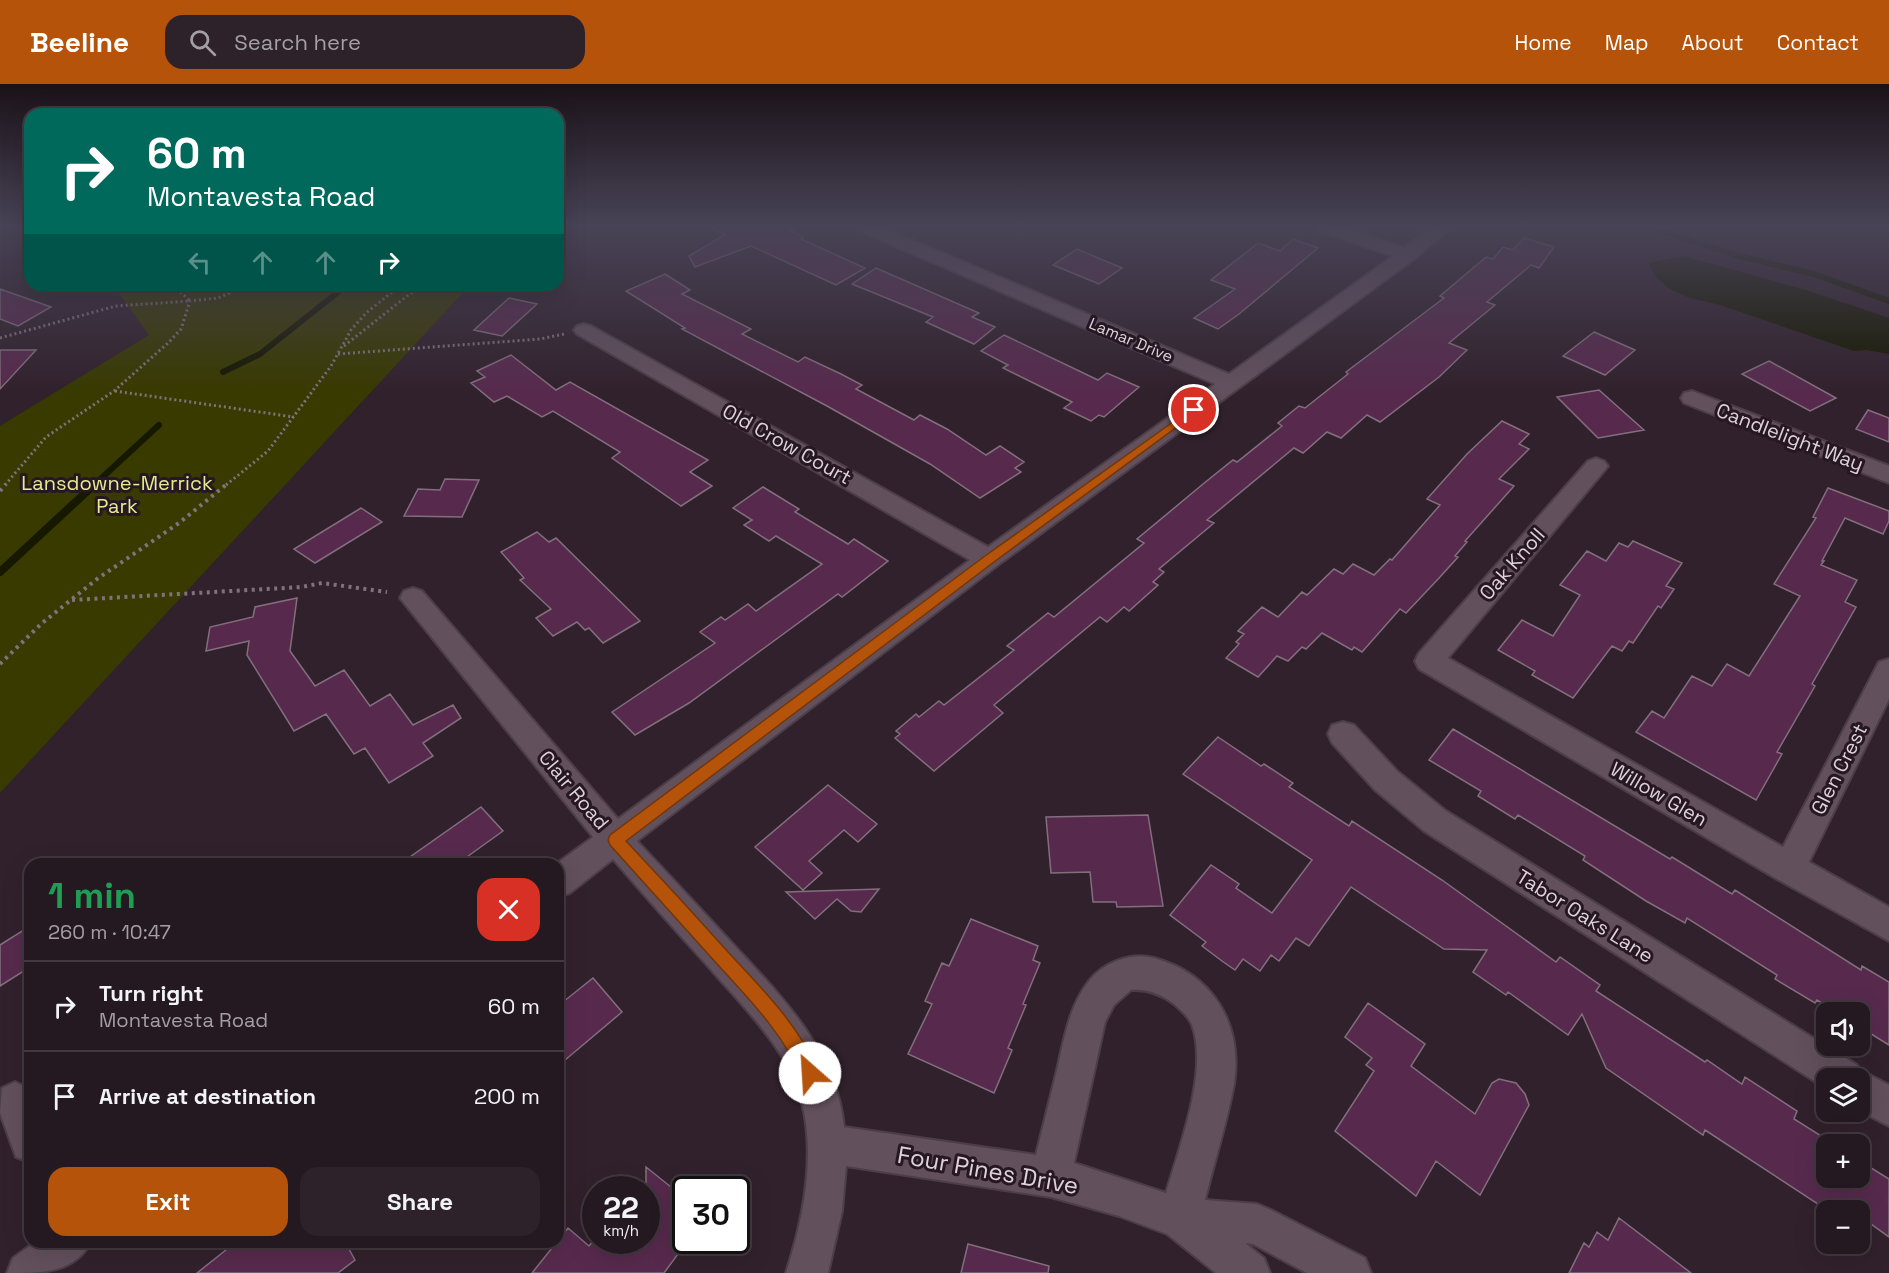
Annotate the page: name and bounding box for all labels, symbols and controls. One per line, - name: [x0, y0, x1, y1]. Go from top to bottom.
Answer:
- search box: [165, 15, 585, 69]
- text: Beeline: [30, 24, 129, 60]
- icon: search: [186, 26, 219, 59]
- text: Search here: [234, 28, 361, 56]
- text: Home: [1514, 29, 1572, 56]
- text: Map: [1605, 29, 1649, 56]
- text: About: [1682, 29, 1744, 56]
- text: Contact: [1777, 29, 1859, 56]
- text: 60 m: [147, 127, 247, 180]
- icon: right: [48, 132, 126, 210]
- text: Montavesta Road: [147, 179, 375, 214]
- icon: left: [183, 246, 216, 279]
- icon: ahead: [246, 246, 279, 279]
- icon: ahead: [309, 246, 342, 279]
- icon: right: [372, 246, 405, 279]
- street label: Lamar Drive: [1086, 313, 1176, 367]
- pin: [1168, 384, 1219, 435]
- icon: arrive: [1177, 393, 1210, 426]
- street label: Candlelight Way: [1713, 397, 1867, 477]
- street label: Old Crow Court: [718, 398, 856, 490]
- park label: Lansdowne-Merrick Park: [21, 470, 213, 519]
- street label: Oak Knoll: [1474, 522, 1550, 606]
- street label: Glen Crest: [1805, 719, 1873, 819]
- street label: Clair Road: [533, 745, 615, 835]
- street label: Willow Glen: [1606, 756, 1712, 832]
- street label: Tabor Oaks Lane: [1512, 863, 1658, 969]
- text: 1 min: [48, 873, 136, 919]
- button: close: [477, 878, 540, 941]
- text: 260 m · 10:47: [48, 919, 171, 945]
- text: Turn right: [99, 979, 204, 1007]
- icon: right: [48, 990, 81, 1023]
- text: 60 m: [488, 992, 540, 1020]
- map controls: [1816, 1002, 1870, 1254]
- button: sound: [1816, 1002, 1870, 1056]
- text: Montavesta Road: [99, 1007, 268, 1033]
- position arrow: [778, 1041, 842, 1105]
- button: layers: [1816, 1068, 1870, 1122]
- icon: arrive: [48, 1080, 81, 1113]
- text: Arrive at destination: [99, 1082, 316, 1110]
- text: 200 m: [474, 1082, 540, 1110]
- button: +: [1816, 1134, 1870, 1188]
- street label: Four Pines Drive: [895, 1139, 1081, 1201]
- button: Exit: [48, 1167, 288, 1236]
- button: Share: [300, 1167, 540, 1236]
- speed limit sign: 30: [672, 1176, 750, 1254]
- text: 22: [603, 1188, 639, 1227]
- button: −: [1816, 1200, 1870, 1254]
- text: km/h: [603, 1221, 639, 1240]

